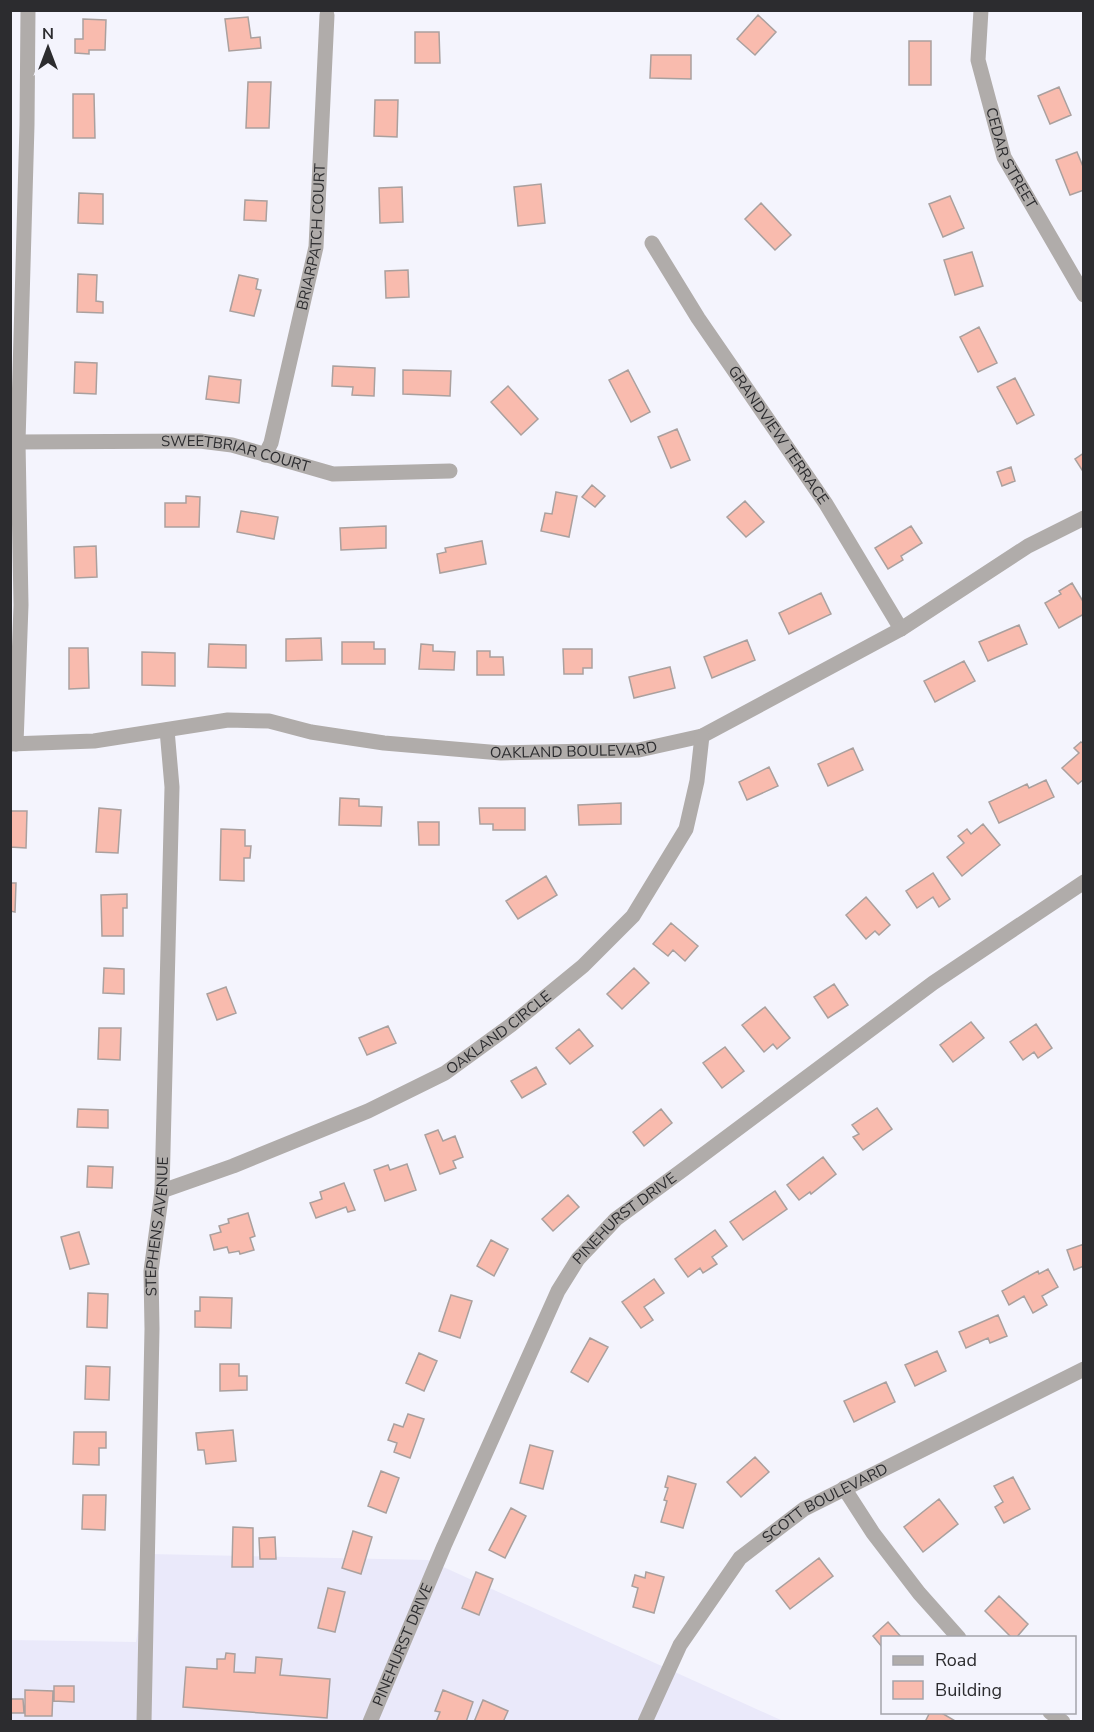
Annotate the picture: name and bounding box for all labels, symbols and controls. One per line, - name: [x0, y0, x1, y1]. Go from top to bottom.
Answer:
- north arrow: [18, 18, 78, 78]
- text: N: [42, 23, 54, 45]
- street label: CEDAR STREET: [981, 105, 1042, 212]
- street label: BRIARPATCH COURT: [292, 163, 330, 312]
- street label: GRANDVIEW TERRACE: [724, 362, 833, 508]
- street label: SWEETBRIAR COURT: [161, 431, 312, 477]
- street label: OAKLAND BOULEVARD: [489, 736, 659, 763]
- street label: OAKLAND CIRCLE: [442, 986, 555, 1079]
- street label: STEPHENS AVENUE: [141, 1156, 173, 1297]
- street label: PINEHURST DRIVE: [568, 1168, 680, 1269]
- street label: SCOTT BOULEVARD: [758, 1459, 891, 1548]
- street label: PINEHURST DRIVE: [368, 1580, 437, 1709]
- legend: [881, 1636, 1076, 1714]
- text: Road: [935, 1648, 977, 1672]
- text: Building: [935, 1678, 1002, 1702]

